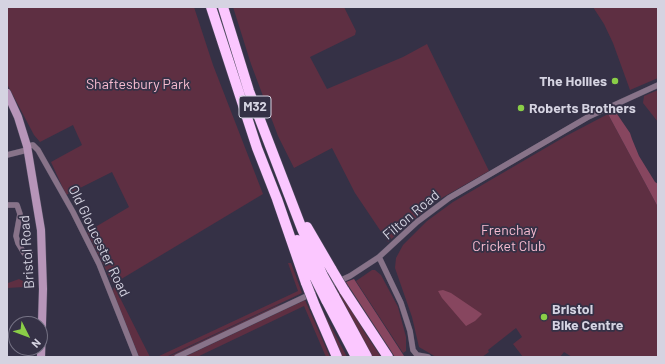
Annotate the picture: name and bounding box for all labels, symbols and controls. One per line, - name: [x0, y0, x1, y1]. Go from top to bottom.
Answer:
- place label: The Hollies: [539, 73, 607, 89]
- park label: Shaftesbury Park: [86, 76, 190, 92]
- marker: The Hollies: [610, 76, 620, 86]
- road number: M32: [239, 96, 271, 118]
- place label: Roberts Brothers: [529, 100, 636, 116]
- marker: Roberts Brothers: [516, 103, 526, 113]
- street label: Old Gloucester Road: [65, 183, 133, 299]
- street label: Filton Road: [379, 187, 443, 243]
- street label: Bristol Road: [16, 215, 38, 289]
- park label: Frenchay Cricket Club: [472, 222, 546, 254]
- place label: Bristol Bike Centre: [552, 301, 623, 334]
- marker: Bristol Bike Centre: [539, 312, 549, 322]
- north arrow: [8, 316, 48, 356]
- text: N: [29, 337, 44, 351]

